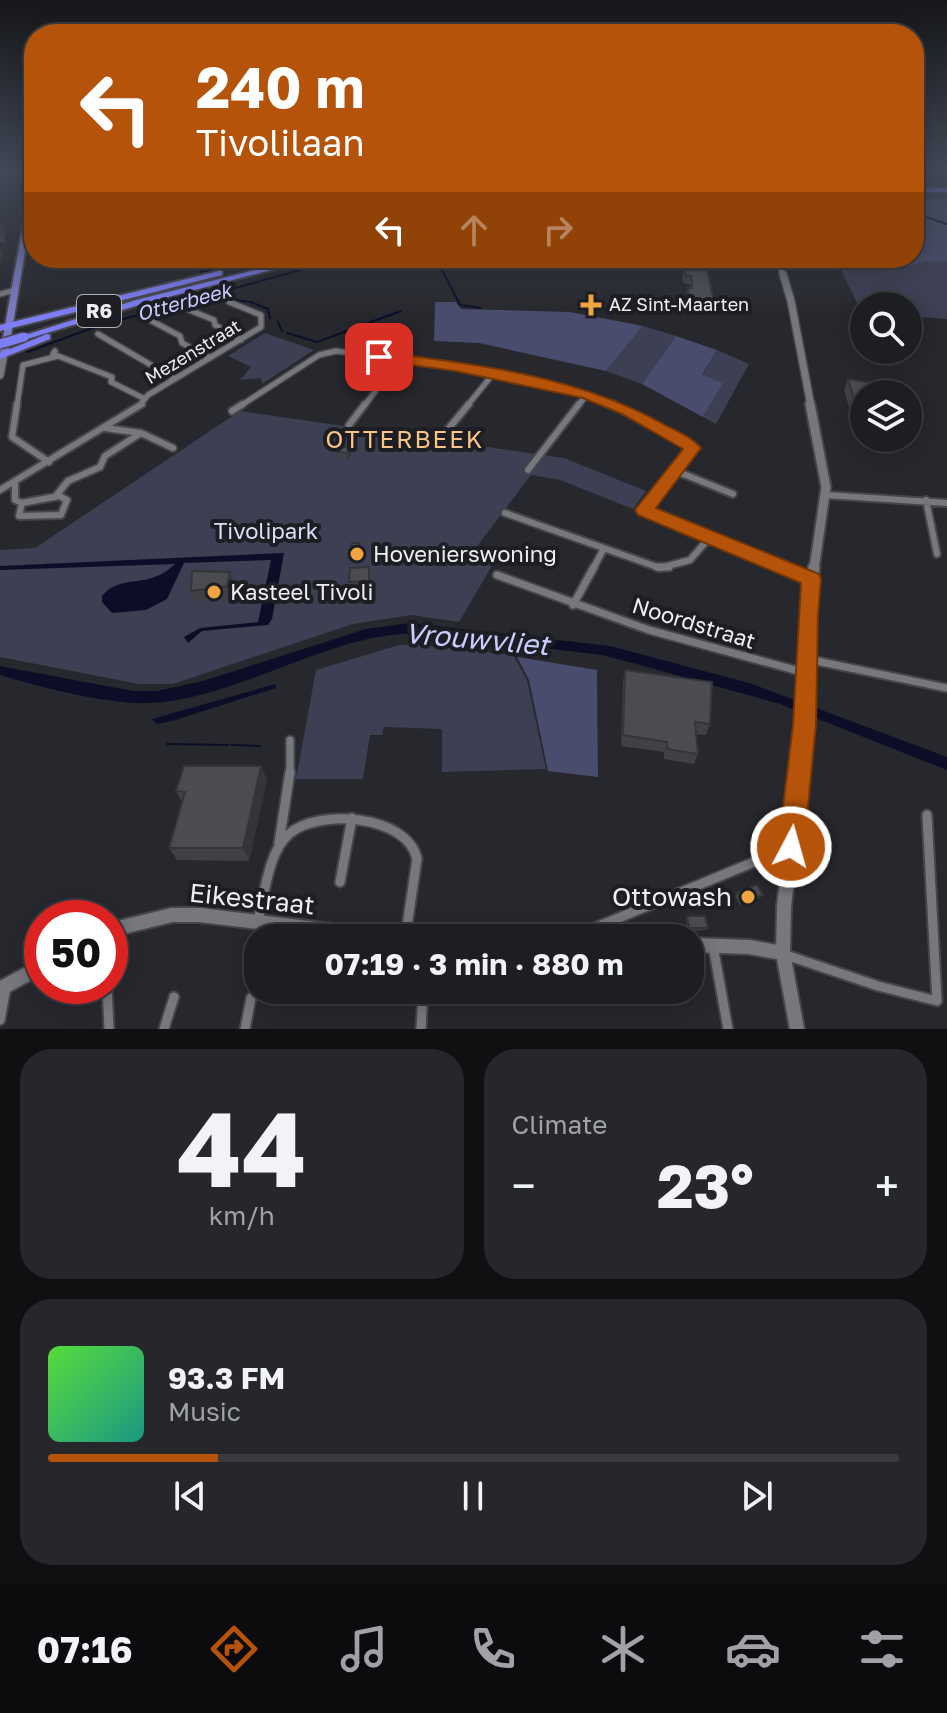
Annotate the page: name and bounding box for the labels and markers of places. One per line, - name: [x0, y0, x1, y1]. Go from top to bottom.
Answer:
- place label: AZ Sint-Maarten: [609, 293, 749, 315]
- marker: AZ Sint-Maarten: [580, 294, 602, 316]
- pin: [345, 323, 413, 391]
- place label: Hovenierswoning: [373, 540, 557, 567]
- marker: Hovenierswoning: [348, 545, 366, 563]
- place label: Kasteel Tivoli: [230, 578, 373, 605]
- marker: Kasteel Tivoli: [205, 583, 223, 601]
- place label: Ottowash: [612, 881, 732, 912]
- marker: Ottowash: [739, 888, 757, 906]

